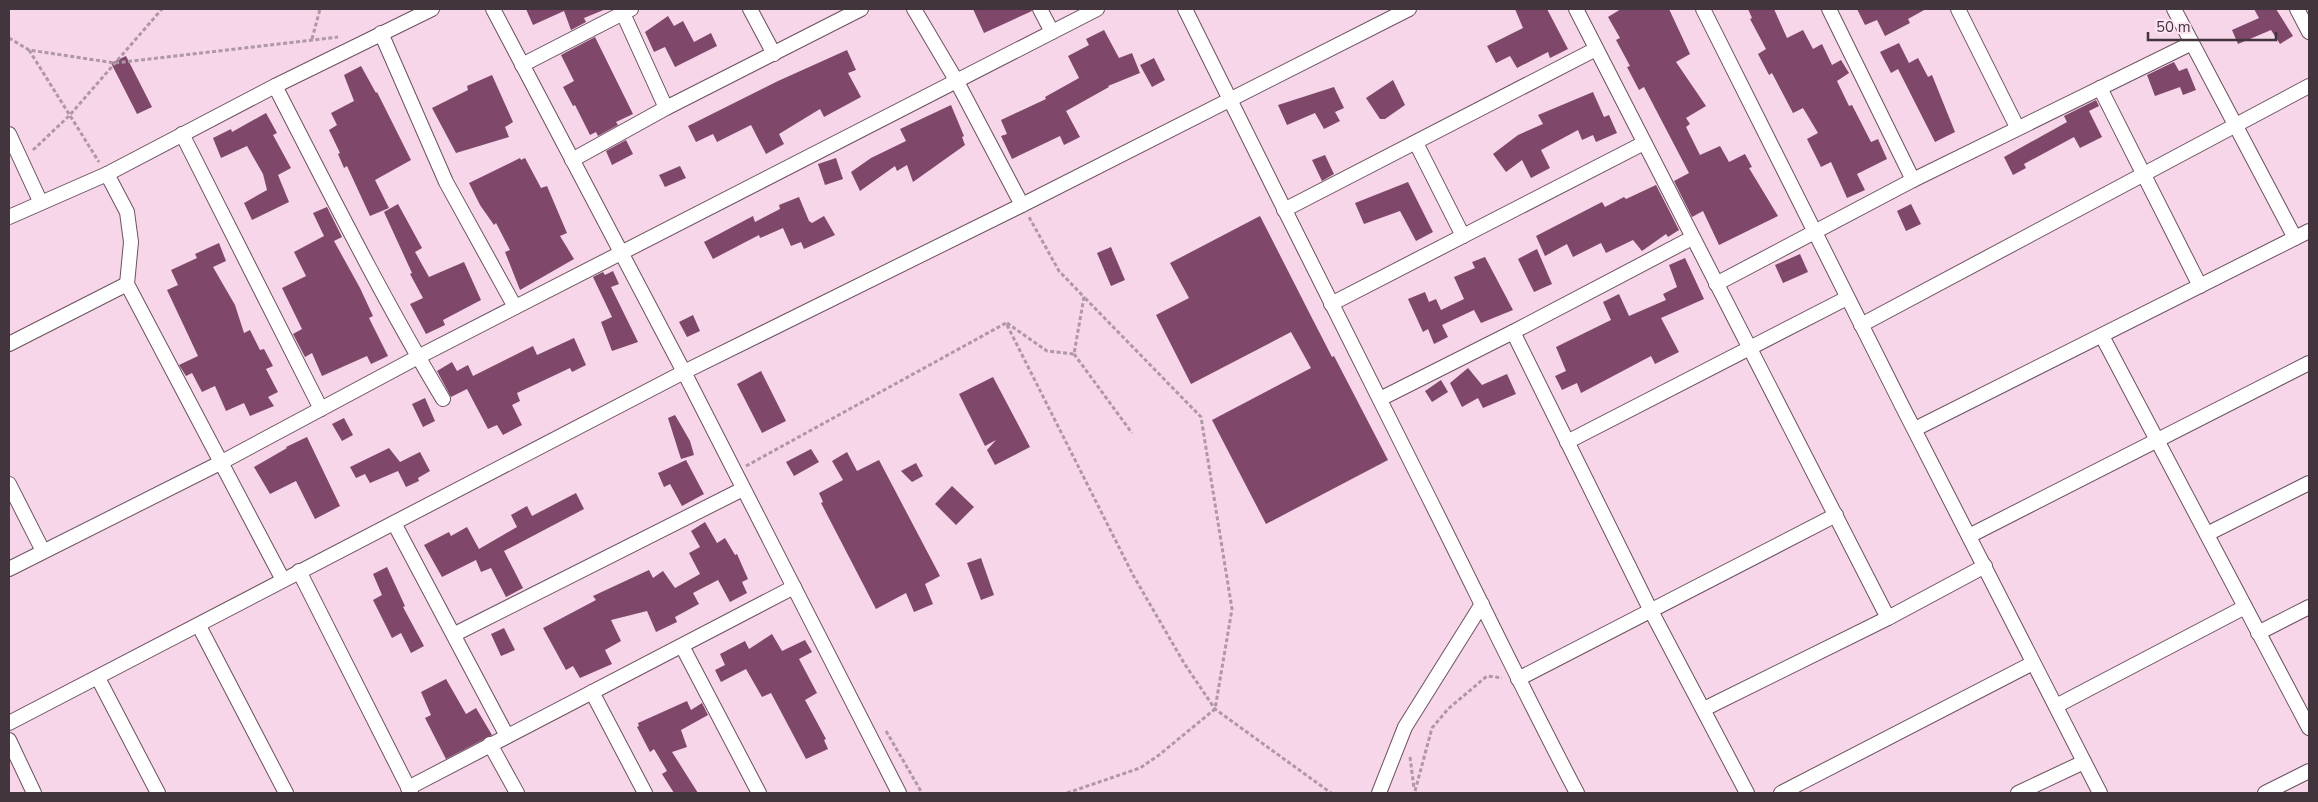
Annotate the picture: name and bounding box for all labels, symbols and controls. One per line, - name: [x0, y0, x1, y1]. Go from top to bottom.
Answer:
- scale bar: [2148, 10, 2276, 42]
- text: 50 m: [2156, 17, 2191, 37]

